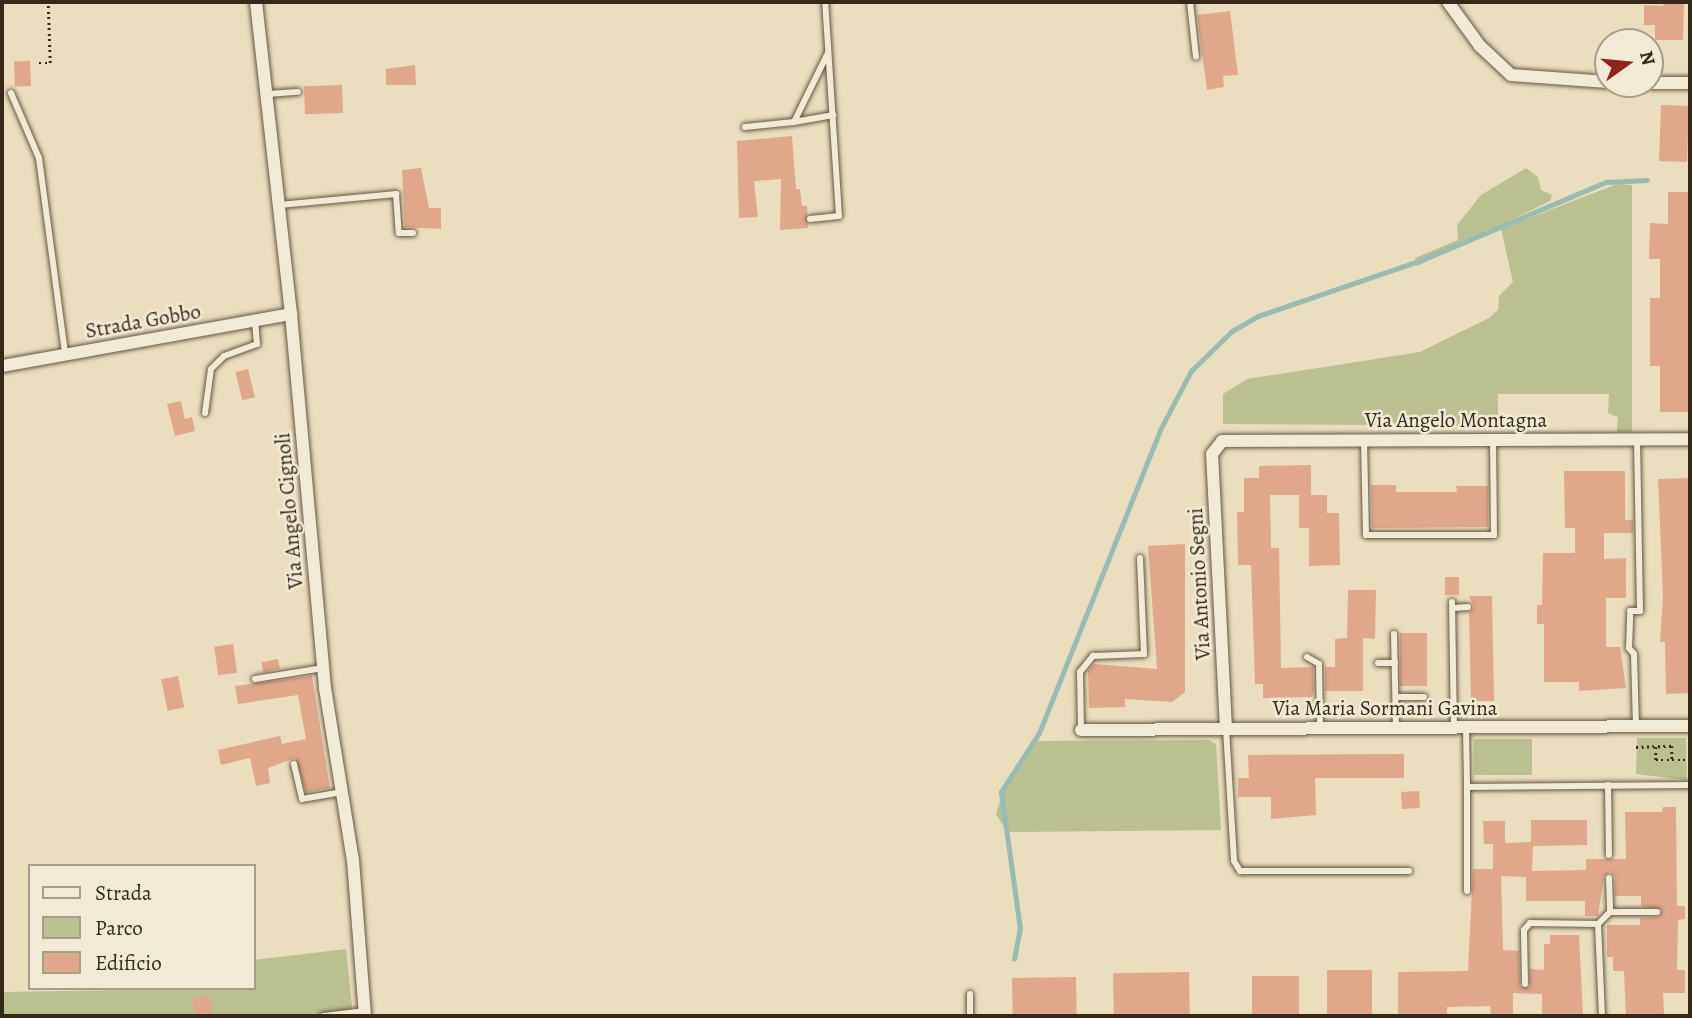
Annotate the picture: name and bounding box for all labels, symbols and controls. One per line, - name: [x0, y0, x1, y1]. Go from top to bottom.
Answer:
- north arrow: [1594, 28, 1664, 98]
- text: N: [1633, 48, 1662, 68]
- street label: Strada Gobbo: [83, 298, 203, 344]
- street label: Via Angelo Montagna: [1365, 407, 1547, 433]
- street label: Via Angelo Cignoli: [270, 432, 308, 590]
- street label: Via Antonio Segni: [1182, 507, 1216, 661]
- street label: Via Maria Sormani Gavina: [1273, 695, 1497, 721]
- legend: [28, 864, 256, 990]
- text: Strada: [95, 879, 152, 907]
- text: Parco: [95, 914, 143, 942]
- text: Edificio: [95, 949, 162, 977]

